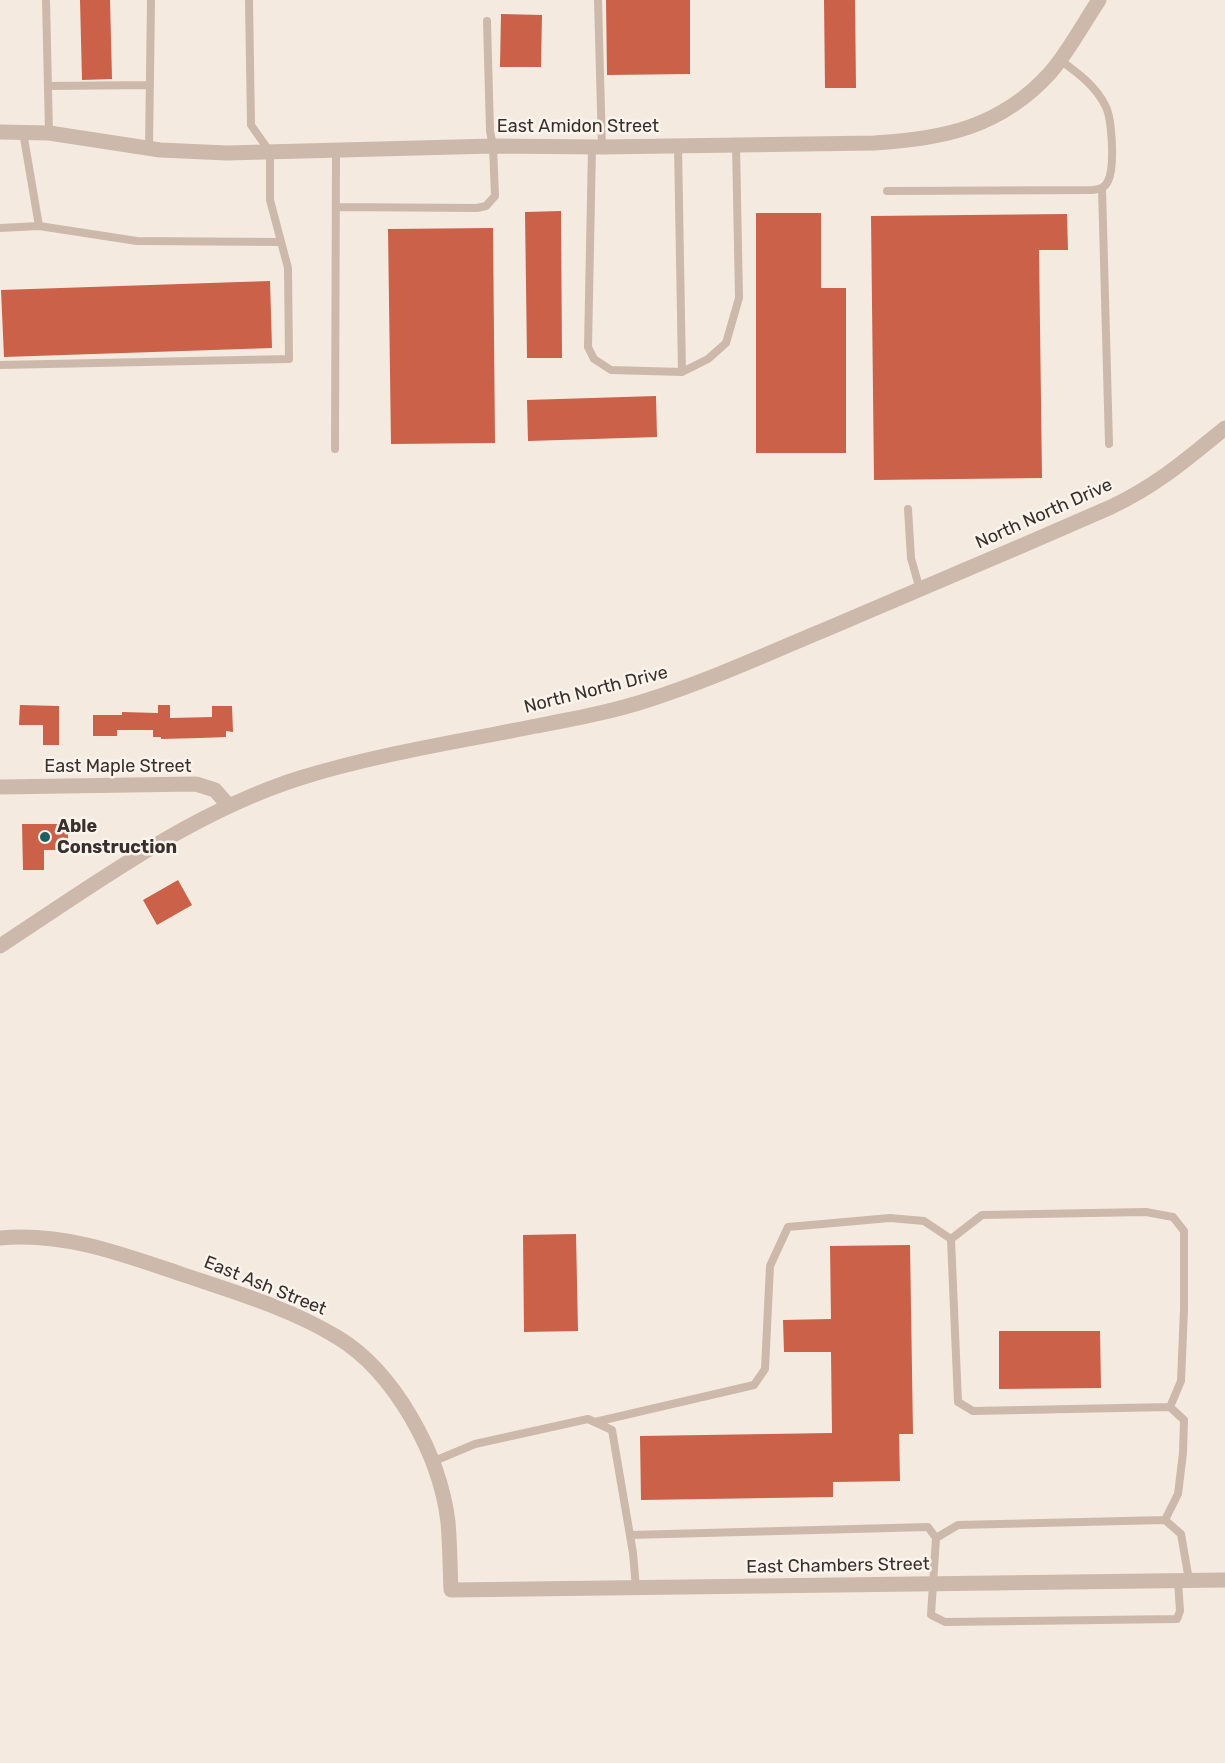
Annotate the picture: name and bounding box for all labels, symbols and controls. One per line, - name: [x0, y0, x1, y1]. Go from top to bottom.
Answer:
- street label: East Amidon Street: [497, 116, 659, 138]
- street label: North North Drive: [972, 474, 1116, 554]
- street label: North North Drive: [522, 662, 670, 718]
- street label: East Maple Street: [44, 756, 192, 778]
- place label: Able Construction: [57, 816, 177, 858]
- marker: Able Construction: [38, 830, 52, 844]
- street label: East Ash Street: [201, 1252, 329, 1320]
- street label: East Chambers Street: [746, 1554, 930, 1578]

